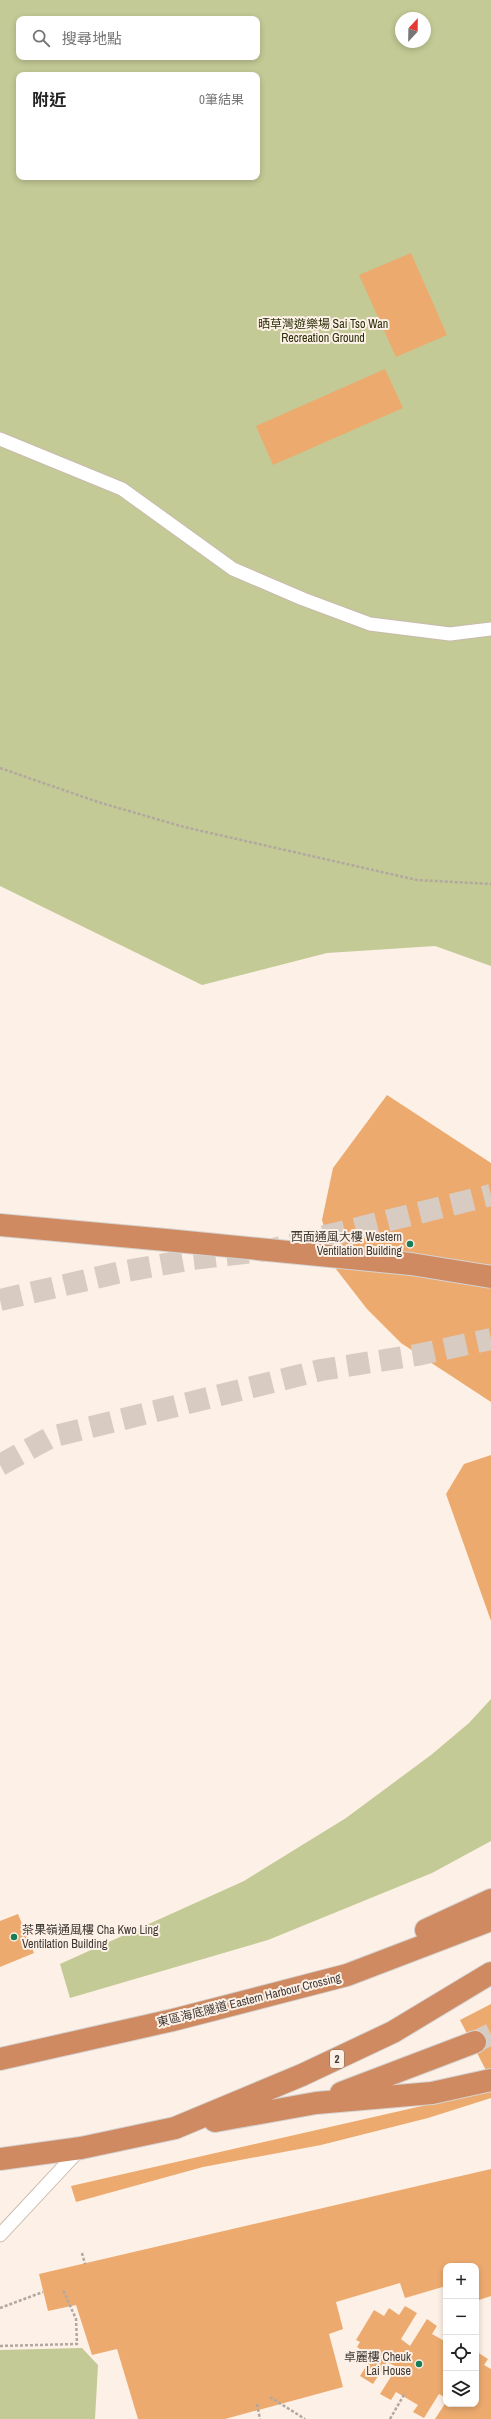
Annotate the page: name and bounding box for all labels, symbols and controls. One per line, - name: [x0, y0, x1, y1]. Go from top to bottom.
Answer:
- north arrow: [395, 12, 431, 48]
- search box: [16, 16, 260, 60]
- icon: search: [30, 27, 52, 49]
- text: 搜尋地點: [62, 28, 122, 49]
- text: 附近: [32, 88, 66, 111]
- text: 0筆結果: [199, 91, 244, 108]
- park label: 晒草灣遊樂場 Sai Tso Wan Recreation Ground: [258, 316, 388, 346]
- place label: 西面通風大樓 Western Ventilation Building: [291, 1229, 403, 1259]
- marker: 西面通風大樓 Western Ventilation Building: [405, 1239, 415, 1249]
- place label: 茶果嶺通風樓 Cha Kwo Ling Ventilation Building: [22, 1922, 159, 1952]
- marker: 茶果嶺通風樓 Cha Kwo Ling Ventilation Building: [9, 1932, 19, 1942]
- street label: 東區海底隧道 Eastern Harbour Crossing: [155, 1969, 343, 2031]
- road number: 2: [330, 2050, 344, 2068]
- map controls: [443, 2263, 479, 2407]
- button: +: [443, 2263, 479, 2299]
- button: −: [443, 2299, 479, 2335]
- button: locate: [443, 2335, 479, 2371]
- place label: 卓麗樓 Cheuk Lai House: [344, 2349, 411, 2379]
- marker: 卓麗樓 Cheuk Lai House: [414, 2359, 424, 2369]
- button: layers: [443, 2371, 479, 2407]

